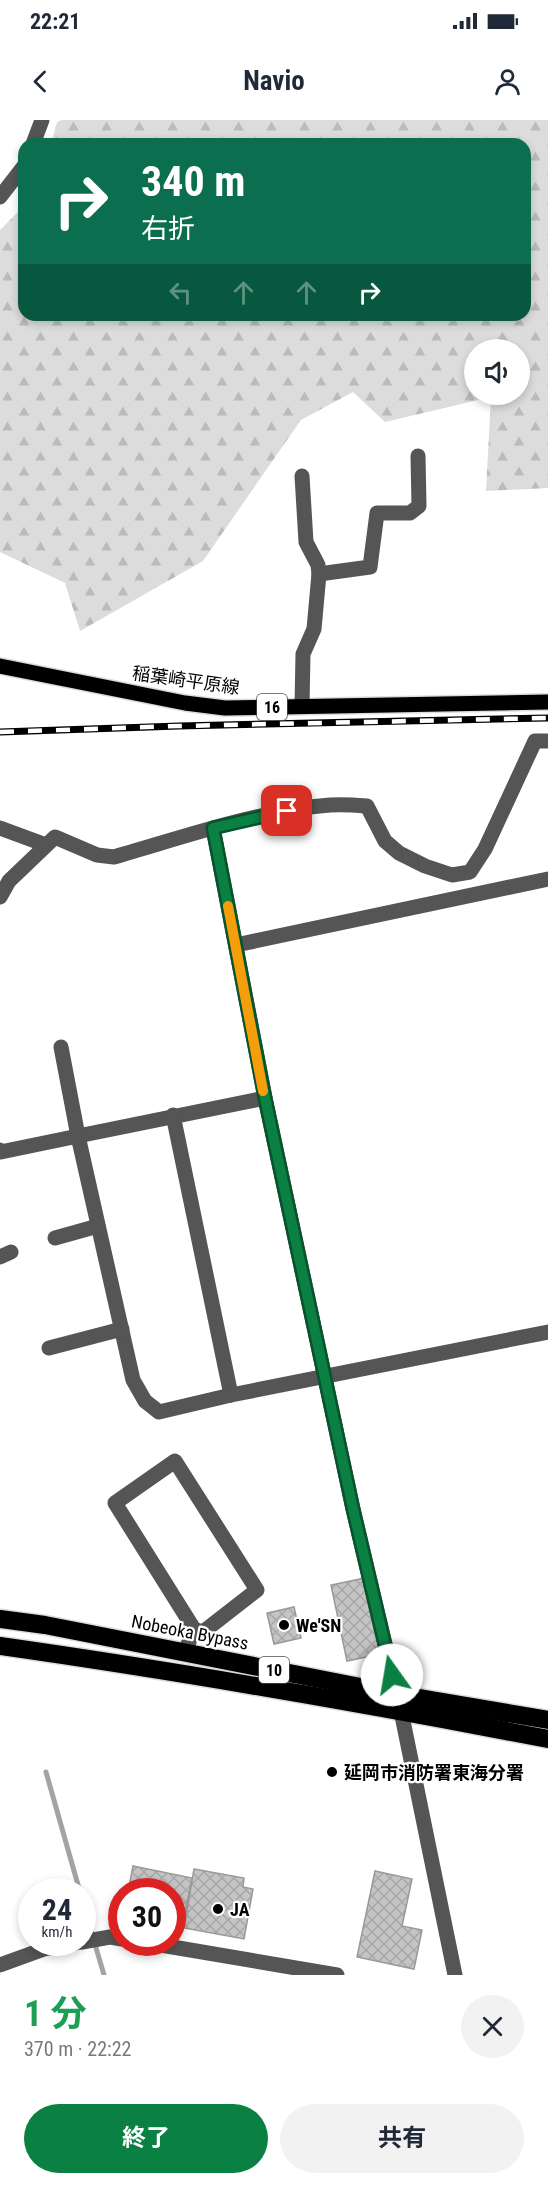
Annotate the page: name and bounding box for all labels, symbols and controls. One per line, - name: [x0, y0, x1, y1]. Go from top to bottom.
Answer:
- text: 22:21: [30, 9, 81, 34]
- icon: back: [24, 65, 57, 98]
- text: Navio: [243, 65, 305, 97]
- icon: person: [491, 65, 524, 98]
- text: 340 m: [141, 157, 246, 206]
- icon: right: [42, 162, 120, 240]
- text: 右折: [141, 213, 195, 245]
- icon: left: [164, 276, 197, 309]
- icon: ahead: [227, 276, 260, 309]
- icon: ahead: [290, 276, 323, 309]
- icon: right: [353, 276, 386, 309]
- map controls: [464, 339, 530, 405]
- button: sound: [464, 339, 530, 405]
- street label: 稲葉崎平原線: [131, 662, 241, 698]
- road number: 16: [257, 694, 287, 720]
- pin: [261, 785, 312, 836]
- icon: arrive: [270, 794, 303, 827]
- street label: Nobeoka Bypass: [130, 1610, 250, 1654]
- place label: We'SN: [296, 1615, 341, 1636]
- marker: We'SN: [277, 1618, 291, 1632]
- position arrow: [360, 1643, 424, 1707]
- road number: 10: [259, 1657, 289, 1683]
- place label: 延岡市消防署東海分署: [344, 1762, 524, 1783]
- marker: 延岡市消防署東海分署: [325, 1765, 339, 1779]
- speed limit sign: 30: [108, 1878, 186, 1956]
- text: 24: [42, 1892, 72, 1927]
- place label: JA: [230, 1899, 250, 1920]
- marker: JA: [211, 1902, 225, 1916]
- text: km/h: [42, 1923, 72, 1941]
- text: 1 分: [24, 1993, 87, 2035]
- button: close: [461, 1995, 524, 2058]
- text: 370 m · 22:22: [24, 2037, 131, 2061]
- button: 終了: [24, 2104, 268, 2173]
- button: 共有: [280, 2104, 524, 2173]

